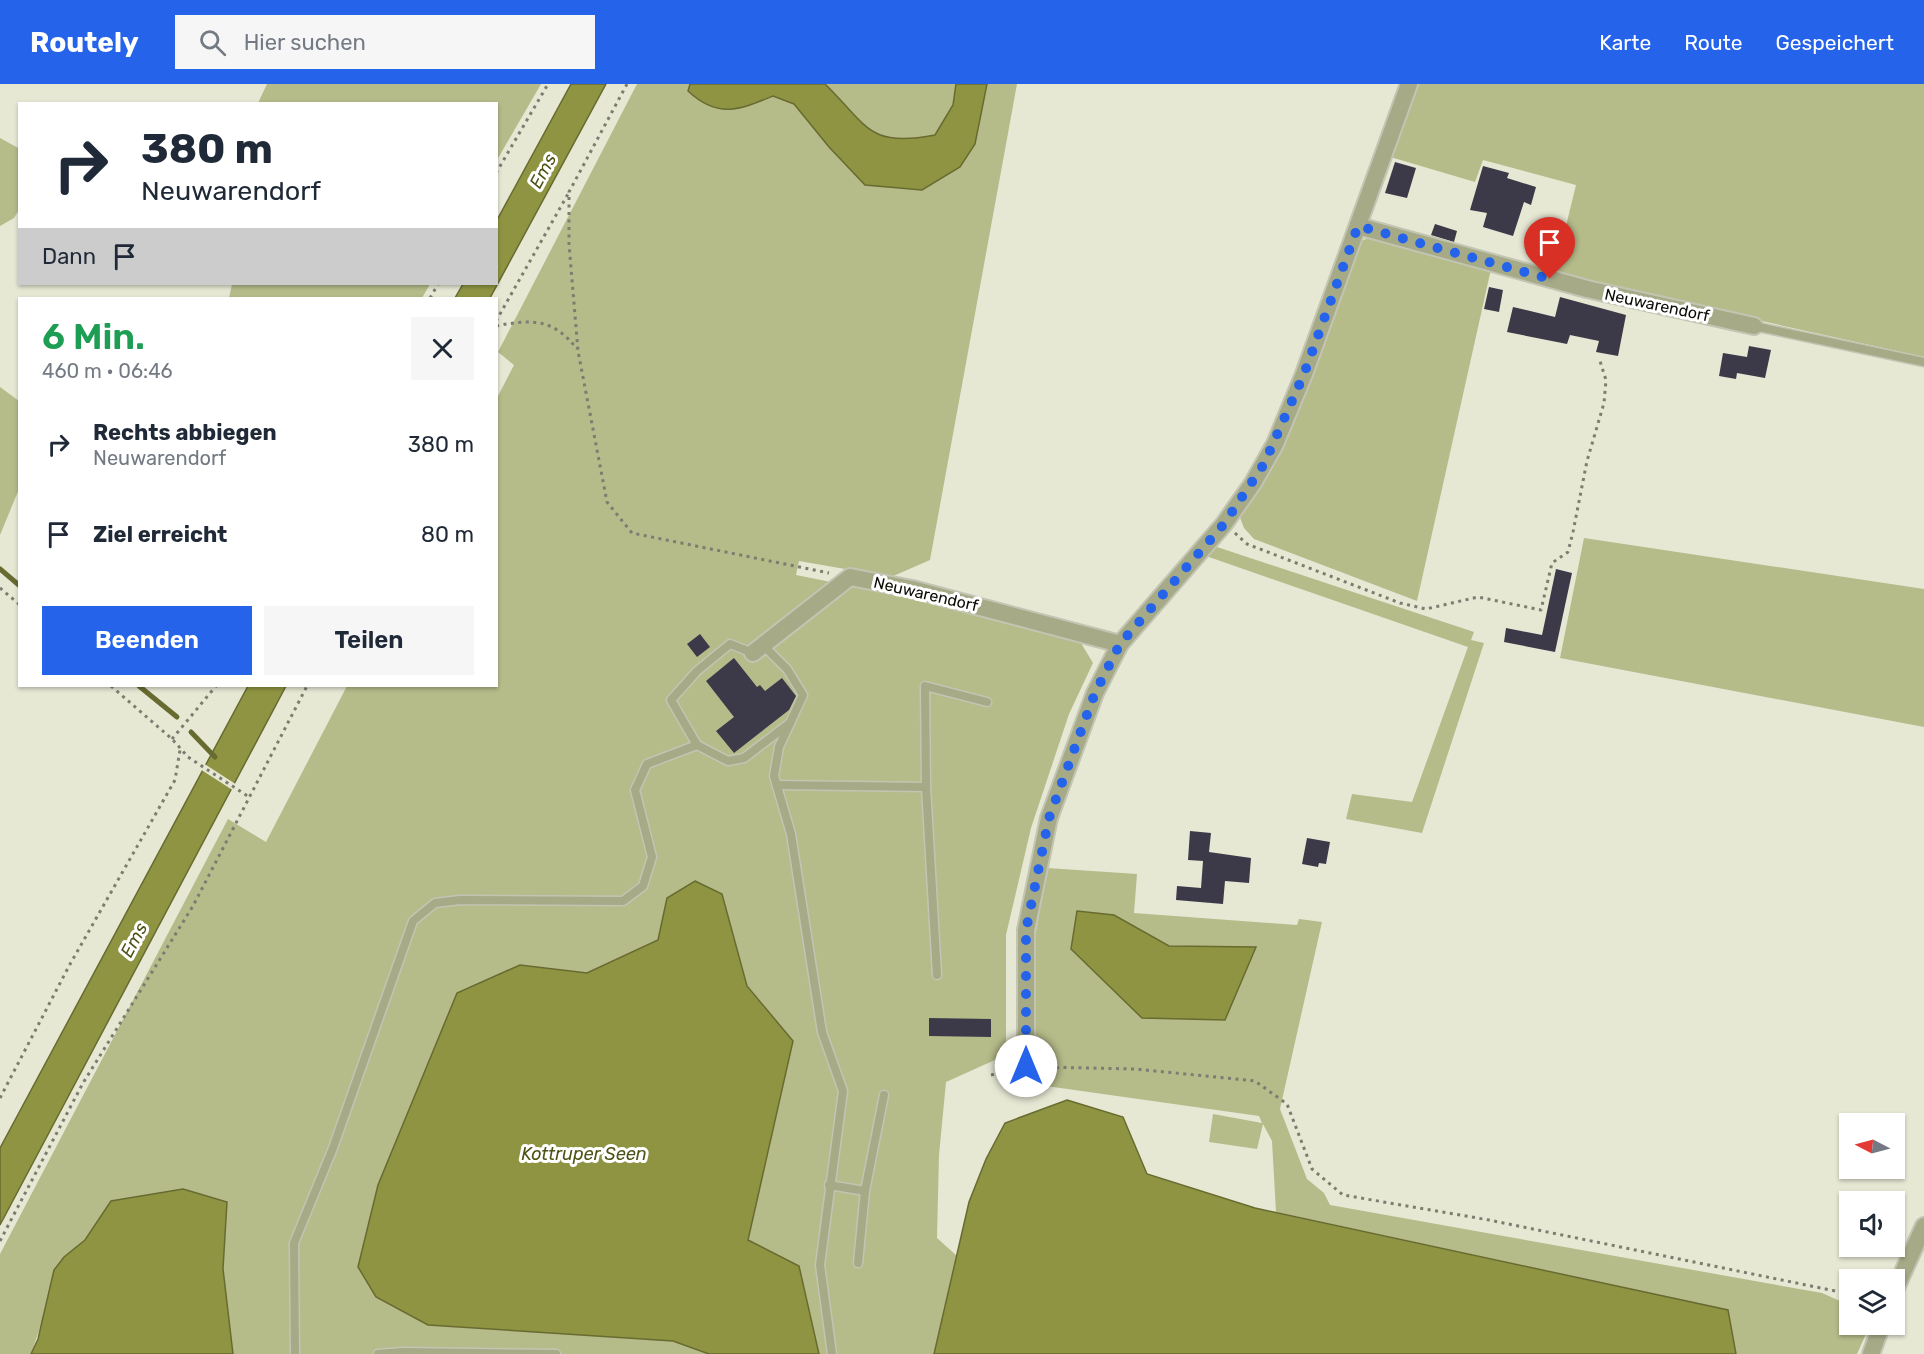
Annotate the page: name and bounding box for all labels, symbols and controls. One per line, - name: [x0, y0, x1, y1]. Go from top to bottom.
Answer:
- search box: [175, 15, 595, 69]
- text: Routely: [30, 26, 139, 59]
- icon: search: [196, 26, 229, 59]
- text: Hier suchen: [244, 29, 366, 56]
- text: Karte: [1599, 30, 1651, 55]
- text: Route: [1684, 30, 1743, 55]
- text: Gespeichert: [1776, 30, 1894, 55]
- text: 380 m: [141, 124, 273, 174]
- icon: right: [42, 126, 120, 204]
- water label: Ems: [525, 150, 561, 192]
- text: Neuwarendorf: [141, 175, 321, 207]
- pin: [1524, 217, 1575, 279]
- icon: arrive: [1533, 226, 1566, 259]
- icon: arrive: [108, 240, 141, 273]
- text: Dann: [42, 243, 96, 270]
- street label: Neuwarendorf: [1603, 285, 1712, 326]
- text: 6 Min.: [42, 315, 145, 358]
- button: close: [411, 317, 474, 380]
- text: 460 m · 06:46: [42, 359, 173, 383]
- text: Rechts abbiegen: [93, 419, 277, 446]
- icon: right: [42, 428, 75, 461]
- text: 380 m: [408, 431, 474, 458]
- text: Neuwarendorf: [93, 446, 226, 470]
- icon: arrive: [42, 518, 75, 551]
- text: Ziel erreicht: [93, 521, 227, 548]
- text: 80 m: [421, 521, 474, 548]
- street label: Neuwarendorf: [872, 573, 981, 615]
- button: Beenden: [42, 606, 252, 675]
- button: Teilen: [264, 606, 474, 675]
- water label: Ems: [116, 919, 152, 961]
- position arrow: [994, 1034, 1058, 1098]
- north arrow: [1839, 1113, 1905, 1179]
- map controls: [1839, 1113, 1905, 1335]
- water label: Kottruper Seen: [521, 1143, 647, 1165]
- button: sound: [1839, 1191, 1905, 1257]
- button: layers: [1839, 1269, 1905, 1335]

